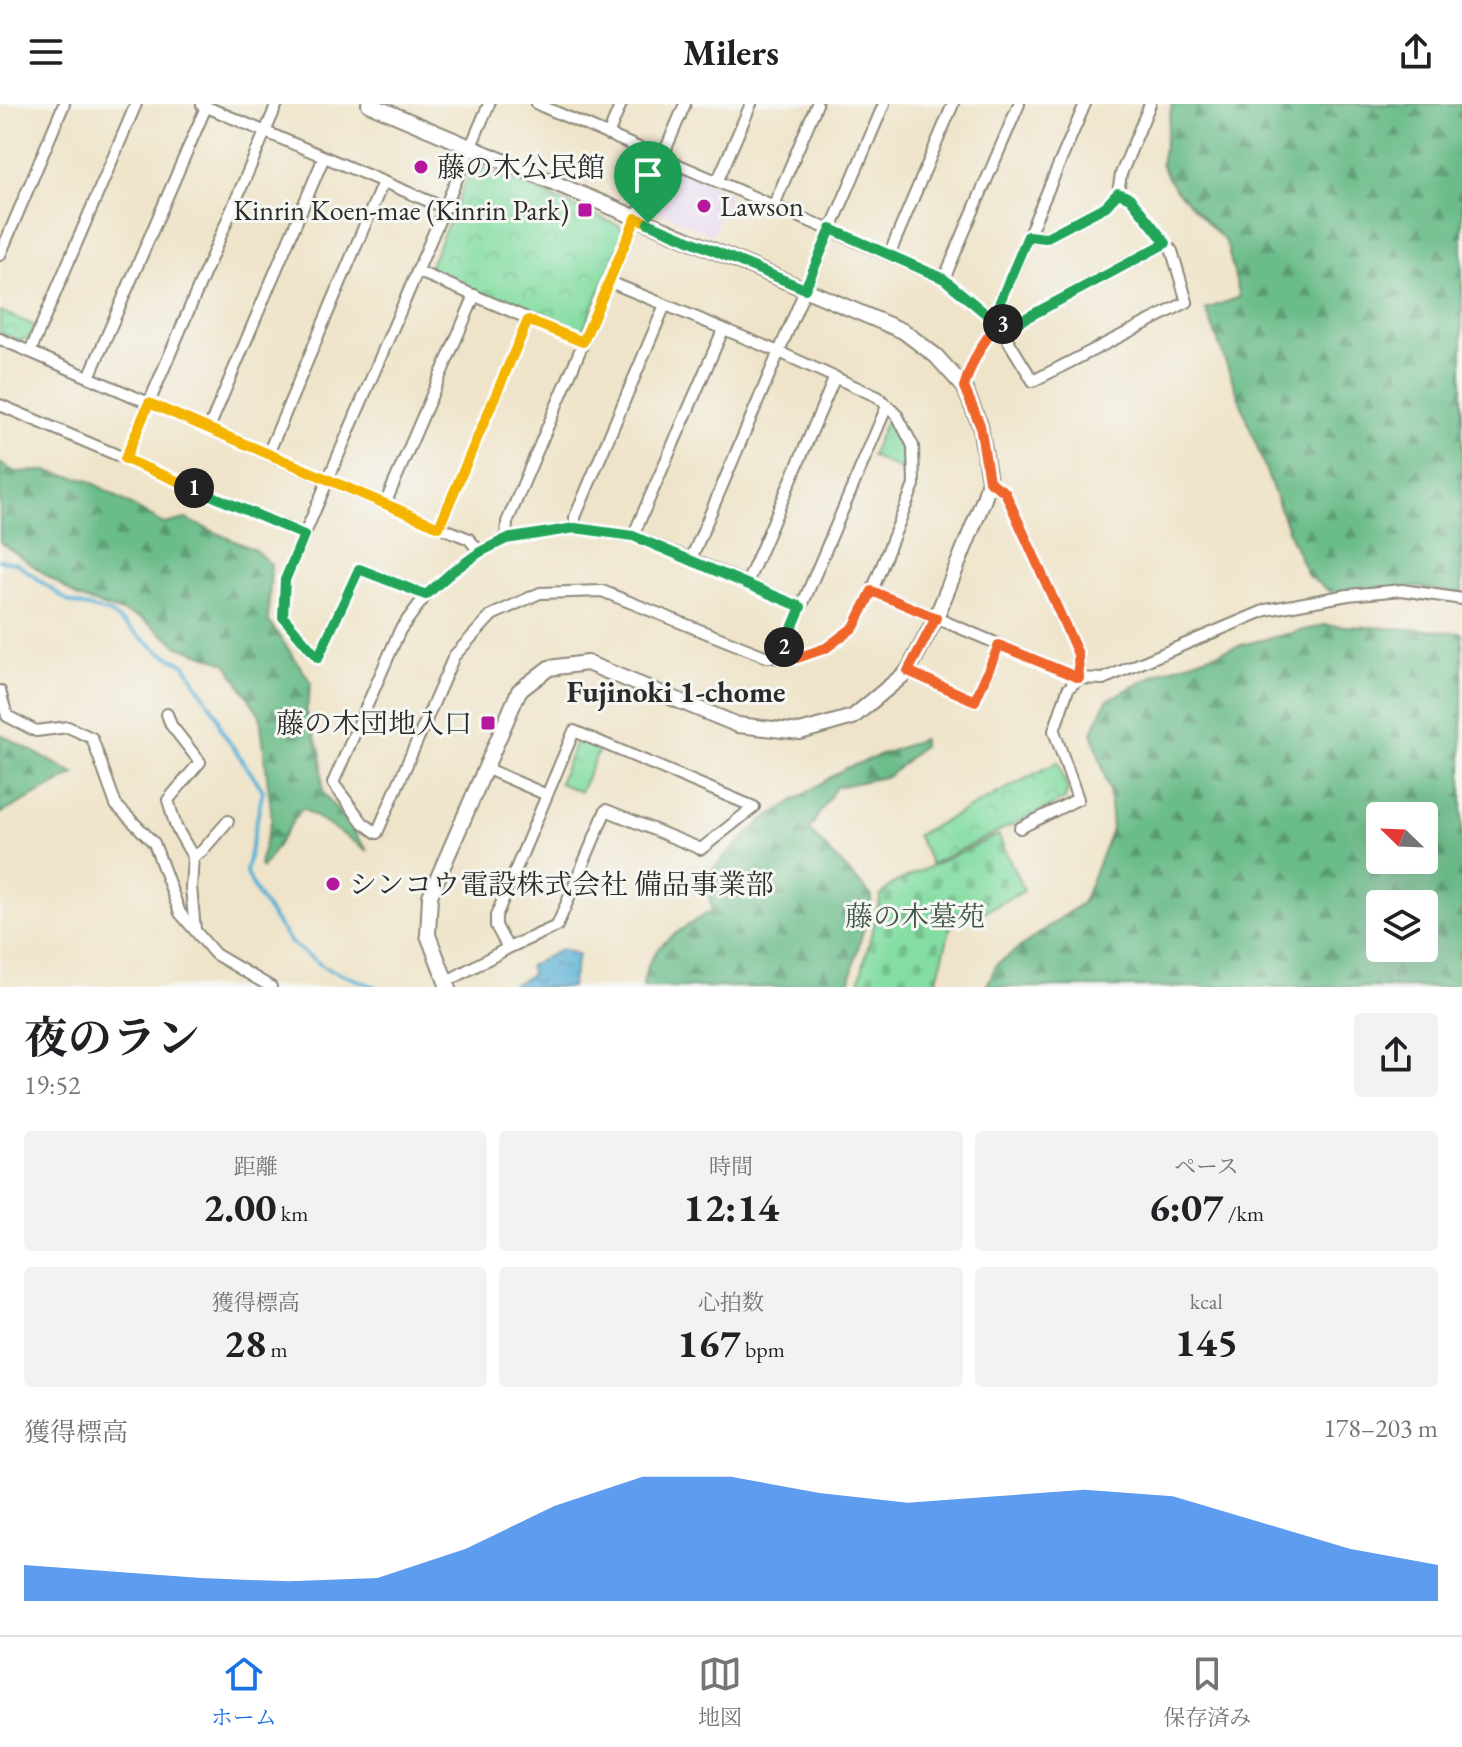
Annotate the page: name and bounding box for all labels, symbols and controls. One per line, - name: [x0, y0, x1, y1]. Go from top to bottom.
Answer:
- text: Milers: [683, 29, 779, 76]
- icon: menu: [24, 30, 68, 74]
- icon: share: [1394, 30, 1438, 74]
- pin: [614, 141, 682, 223]
- place label: 藤の木公民館: [437, 149, 605, 185]
- icon: arrive: [626, 153, 670, 197]
- marker: 藤の木公民館: [412, 158, 430, 176]
- place label: Lawson: [720, 188, 804, 224]
- place label: Kinrin Koen-mae (Kinrin Park): [233, 192, 569, 228]
- marker: Lawson: [695, 197, 713, 215]
- marker: Kinrin Koen-mae (Kinrin Park): [576, 201, 594, 219]
- pin: 3: [983, 304, 1023, 344]
- text: 3: [997, 309, 1009, 338]
- pin: 1: [174, 468, 214, 508]
- text: 1: [188, 473, 200, 502]
- pin: 2: [764, 627, 804, 667]
- text: 2: [778, 632, 790, 661]
- district label: Fujinoki 1-chome: [566, 672, 786, 711]
- place label: 藤の木団地入口: [276, 705, 472, 741]
- marker: 藤の木団地入口: [479, 714, 497, 732]
- north arrow: [1366, 802, 1438, 874]
- map controls: [1366, 802, 1438, 962]
- place label: シンコウ電設株式会社 備品事業部: [349, 866, 774, 902]
- marker: シンコウ電設株式会社 備品事業部: [324, 875, 342, 893]
- button: layers: [1366, 890, 1438, 962]
- park label: 藤の木墓苑: [845, 898, 985, 934]
- text: 夜のラン: [24, 1009, 200, 1066]
- button: share: [1354, 1013, 1438, 1097]
- text: 19:52: [24, 1068, 80, 1102]
- text: 距離: [234, 1152, 278, 1181]
- text: 時間: [709, 1152, 753, 1181]
- text: ペース: [1174, 1152, 1239, 1181]
- text: 2.00: [203, 1181, 276, 1233]
- text: 12:14: [683, 1181, 779, 1233]
- text: 6:07: [1149, 1181, 1223, 1233]
- text: km: [276, 1199, 308, 1228]
- text: /km: [1223, 1199, 1264, 1228]
- text: kcal: [1190, 1287, 1223, 1316]
- text: 獲得標高: [212, 1288, 300, 1317]
- text: 心拍数: [698, 1288, 764, 1317]
- text: 145: [1175, 1316, 1238, 1368]
- text: 28: [224, 1317, 266, 1369]
- text: 167: [677, 1317, 741, 1369]
- text: m: [266, 1335, 288, 1364]
- text: bpm: [741, 1335, 785, 1364]
- text: 178–203 m: [1323, 1411, 1438, 1445]
- text: 獲得標高: [24, 1415, 128, 1449]
- tab: ホーム: [211, 1652, 277, 1732]
- tab: 地図: [698, 1652, 742, 1732]
- tab: 保存済み: [1163, 1652, 1251, 1732]

